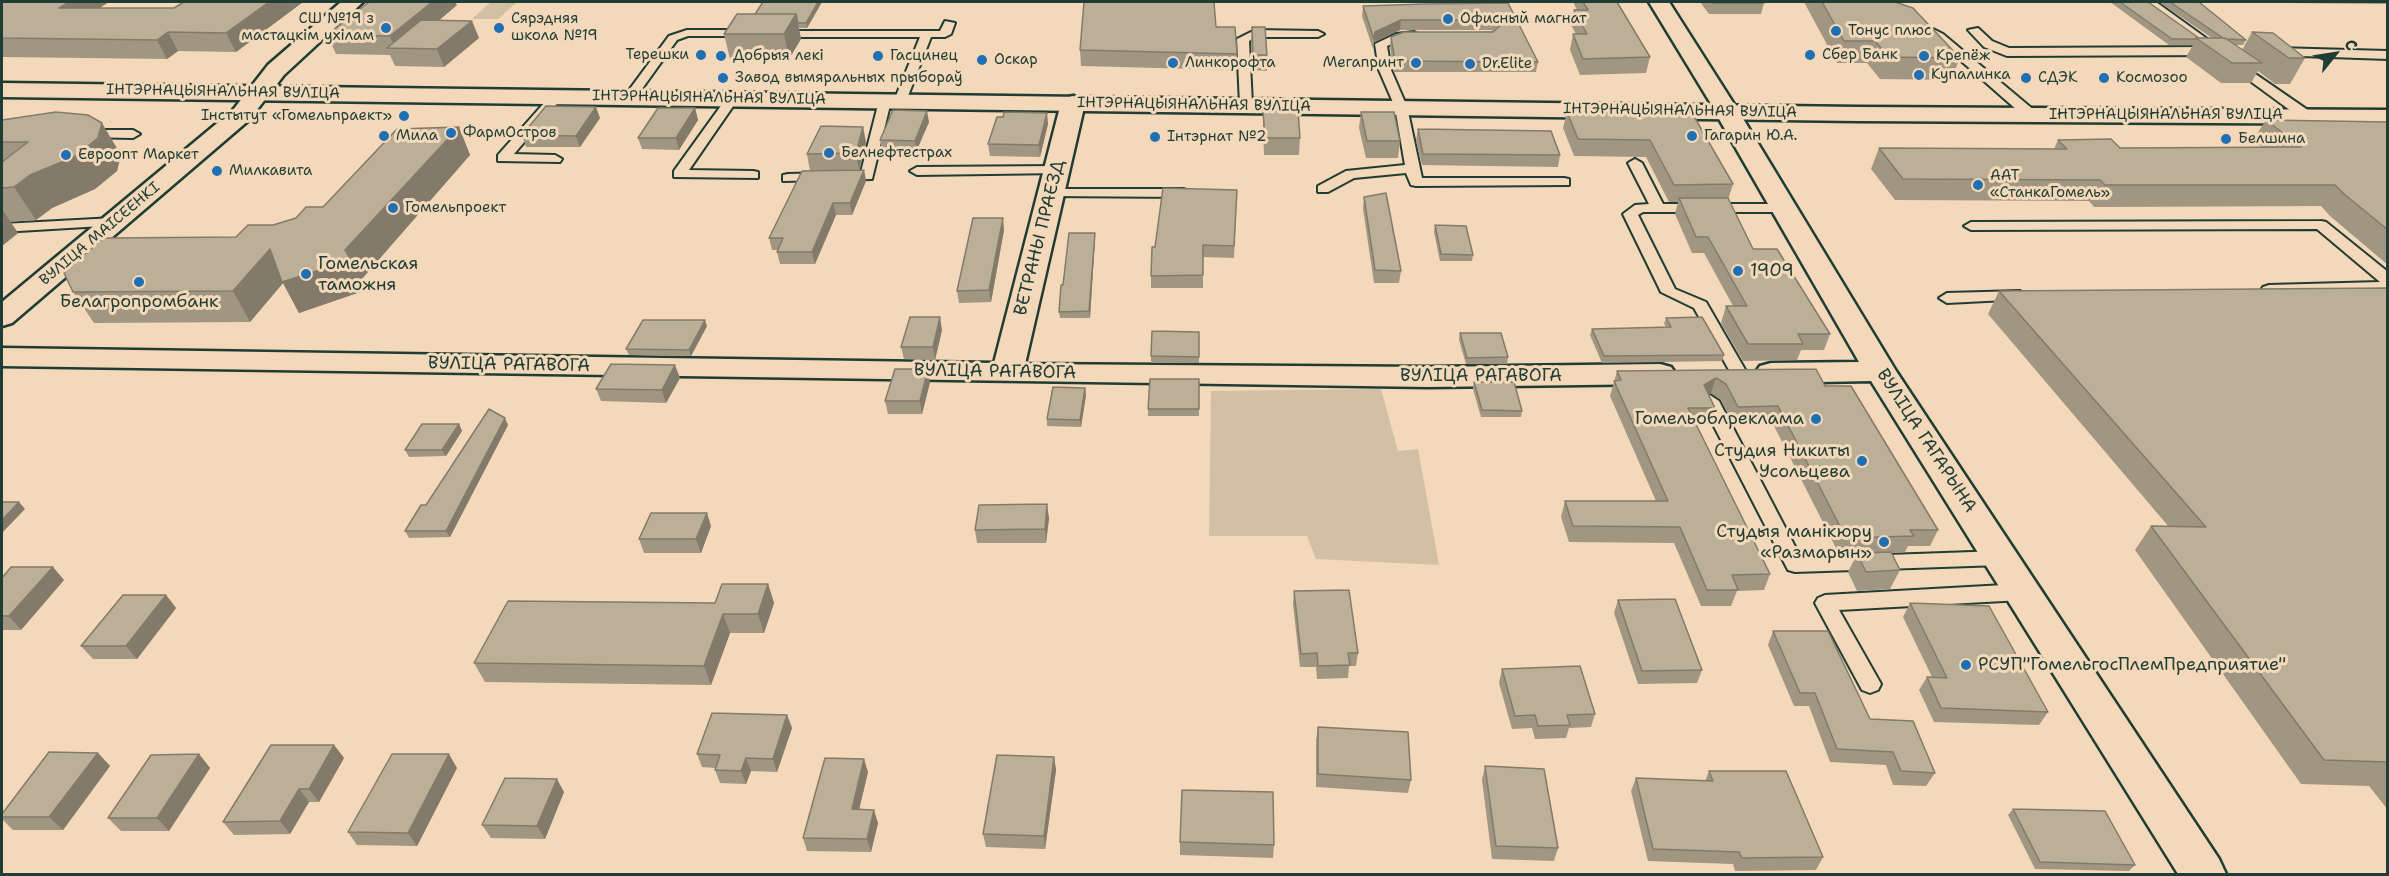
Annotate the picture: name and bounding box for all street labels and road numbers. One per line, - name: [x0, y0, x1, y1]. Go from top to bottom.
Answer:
- street label: ІНТЭРНАЦЫЯНАЛЬНАЯ ВУЛІЦА: [106, 81, 340, 103]
- street label: ІНТЭРНАЦЫЯНАЛЬНАЯ ВУЛІЦА: [592, 87, 826, 109]
- street label: ІНТЭРНАЦЫЯНАЛЬНАЯ ВУЛІЦА: [1077, 94, 1311, 116]
- street label: ІНТЭРНАЦЫЯНАЛЬНАЯ ВУЛІЦА: [1563, 100, 1797, 122]
- street label: ІНТЭРНАЦЫЯНАЛЬНАЯ ВУЛІЦА: [2049, 106, 2283, 124]
- street label: ВЕТРАНЫ ПРАЕЗД: [1010, 158, 1070, 318]
- street label: ВУЛІЦА МАІСЕЕНКІ: [36, 178, 164, 290]
- street label: ВУЛІЦА РАГАВОГА: [428, 353, 590, 377]
- street label: ВУЛІЦА РАГАВОГА: [914, 360, 1076, 384]
- street label: ВУЛІЦА РАГАВОГА: [1400, 365, 1562, 387]
- street label: ВУЛІЦА ГАГАРЫНА: [1871, 365, 1981, 517]

